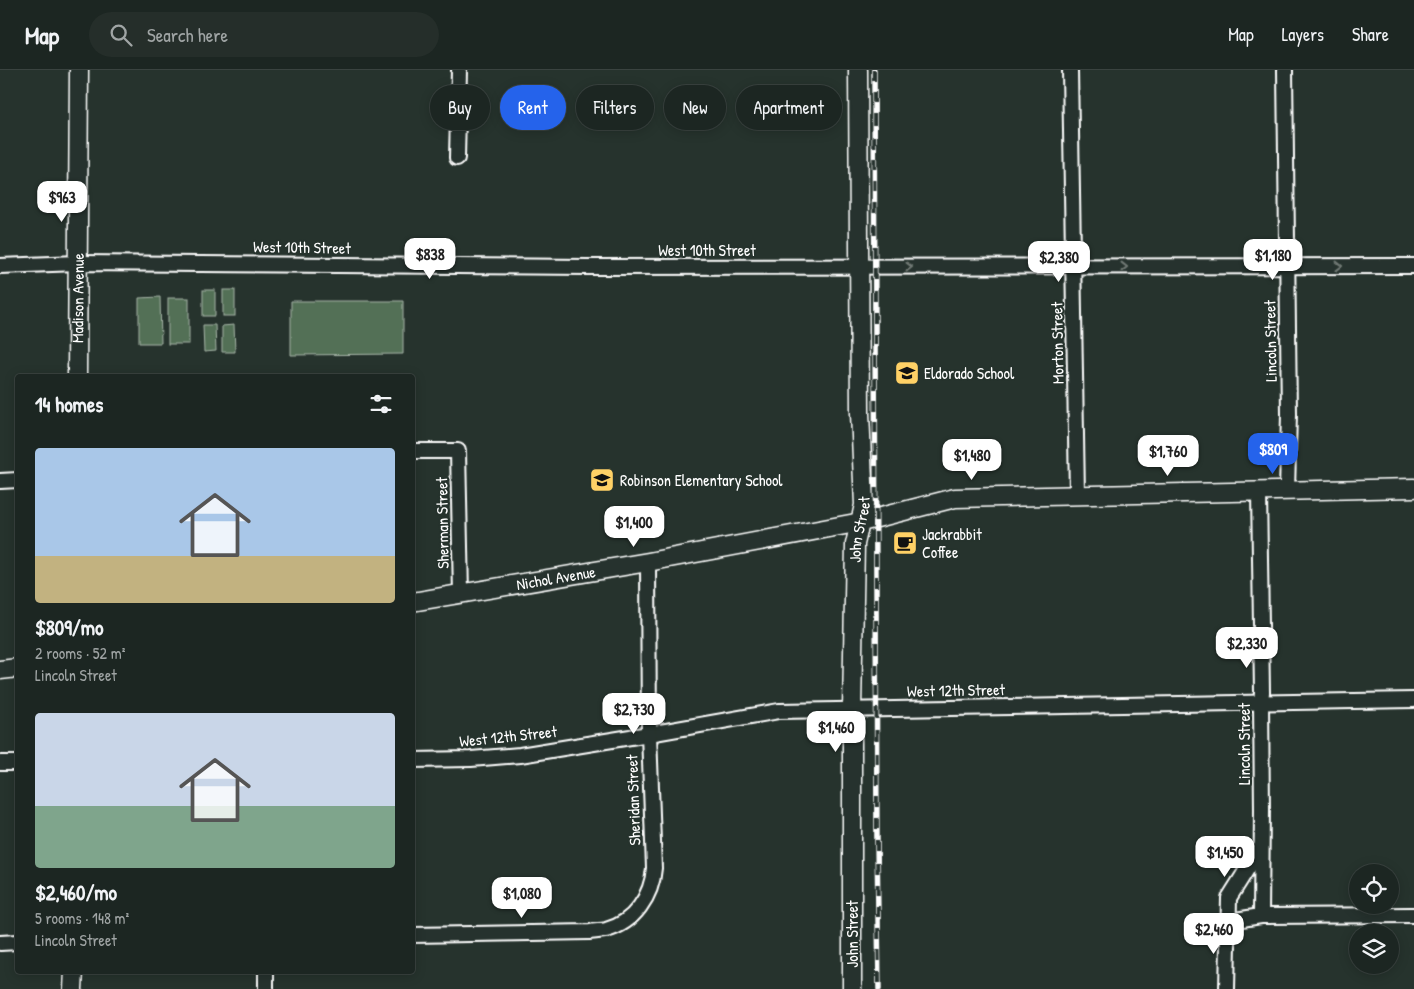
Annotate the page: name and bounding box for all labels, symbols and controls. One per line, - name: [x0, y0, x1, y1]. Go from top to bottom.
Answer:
- search box: [89, 12, 439, 57]
- text: Map: [25, 19, 59, 51]
- icon: search: [107, 21, 135, 49]
- text: Search here: [147, 22, 228, 48]
- text: Map: [1228, 22, 1254, 47]
- text: Layers: [1282, 22, 1324, 47]
- text: Share: [1352, 22, 1389, 47]
- chip: Buy: [430, 85, 490, 130]
- chip: Rent: [500, 85, 566, 130]
- chip: Filters: [576, 85, 654, 130]
- chip: New: [664, 85, 726, 130]
- chip: Apartment: [736, 85, 842, 130]
- pin: $963: [32, 180, 92, 223]
- text: $963: [48, 186, 76, 208]
- street label: West 10th Street: [253, 235, 352, 259]
- pin: $838: [400, 238, 460, 280]
- pin: $1,180: [1232, 238, 1314, 281]
- street label: West 10th Street: [658, 239, 756, 261]
- pin: $2,380: [1018, 240, 1100, 283]
- text: $838: [415, 243, 445, 265]
- text: $1,180: [1254, 244, 1292, 266]
- text: $2,380: [1039, 246, 1079, 268]
- street label: Madison Avenue: [66, 252, 89, 343]
- one-way arrow: [1336, 261, 1343, 271]
- one-way arrow: [906, 262, 913, 272]
- one-way arrow: [1120, 262, 1128, 272]
- street label: Lincoln Street: [1258, 299, 1282, 382]
- street label: Morton Street: [1045, 301, 1069, 384]
- school or university icon: Eldorado School: [894, 360, 920, 386]
- place label: Eldorado School: [924, 362, 1015, 384]
- text: 14 homes: [35, 390, 103, 419]
- icon: filters: [367, 390, 395, 418]
- pin: $809: [1243, 432, 1303, 475]
- pin: $1,760: [1127, 434, 1209, 477]
- pin: $1,480: [931, 438, 1013, 481]
- text: $809: [1259, 438, 1287, 460]
- text: $1,760: [1149, 440, 1187, 462]
- text: $1,480: [953, 444, 991, 466]
- school or university icon: Robinson Elementary School: [589, 467, 615, 493]
- place label: Robinson Elementary School: [620, 469, 783, 491]
- street label: Sherman Street: [430, 476, 454, 569]
- icon: home: [170, 480, 260, 570]
- street label: John Street: [844, 495, 876, 563]
- pin: $1,400: [593, 506, 675, 548]
- text: $1,400: [615, 511, 653, 533]
- place label: Jackrabbit Coffee: [922, 523, 982, 563]
- cafe icon: Jackrabbit Coffee: [892, 530, 918, 556]
- street label: Nichol Avenue: [515, 560, 598, 595]
- text: $809/mo: [35, 613, 103, 642]
- pin: $2,330: [1206, 626, 1288, 669]
- text: $2,330: [1227, 632, 1267, 654]
- text: 2 rooms · 52 m²: [35, 642, 125, 664]
- text: Lincoln Street: [35, 664, 117, 686]
- street label: West 12th Street: [907, 678, 1006, 702]
- pin: $2,730: [593, 692, 675, 735]
- text: $2,730: [613, 698, 655, 720]
- street label: Lincoln Street: [1233, 703, 1255, 785]
- pin: $1,460: [795, 710, 877, 753]
- text: $1,460: [818, 716, 854, 738]
- street label: West 12th Street: [458, 720, 558, 752]
- icon: home: [170, 745, 260, 835]
- street label: Sheridan Street: [620, 754, 646, 846]
- pin: $1,450: [1184, 836, 1266, 878]
- text: $1,450: [1206, 841, 1244, 863]
- map controls: [1349, 864, 1399, 974]
- button: locate: [1349, 864, 1399, 914]
- pin: $1,080: [481, 876, 563, 919]
- text: $2,460/mo: [35, 878, 117, 907]
- text: $1,080: [503, 882, 541, 904]
- street label: John Street: [841, 900, 863, 968]
- text: 5 rooms · 148 m²: [35, 907, 129, 929]
- pin: $2,460: [1173, 912, 1255, 955]
- text: $2,460: [1195, 918, 1233, 940]
- button: layers: [1349, 924, 1399, 974]
- text: Lincoln Street: [35, 929, 117, 951]

